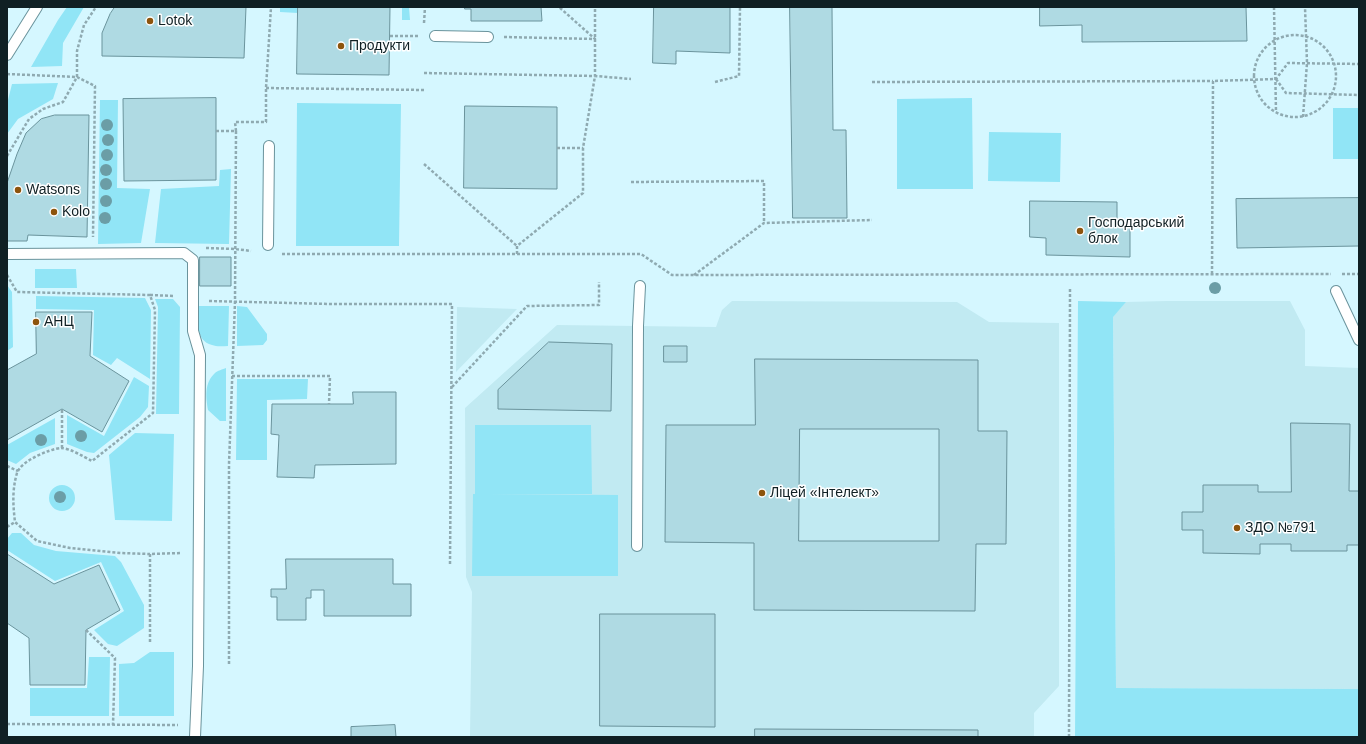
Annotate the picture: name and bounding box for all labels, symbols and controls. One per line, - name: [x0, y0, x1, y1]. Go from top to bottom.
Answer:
- place label: Lotok: [158, 13, 192, 29]
- marker: Lotok: [145, 16, 155, 26]
- place label: Продукти: [349, 38, 410, 54]
- marker: Продукти: [336, 41, 346, 51]
- place label: Watsons: [26, 182, 80, 198]
- marker: Watsons: [13, 185, 23, 195]
- place label: Kolo: [62, 204, 90, 220]
- marker: Kolo: [49, 207, 59, 217]
- place label: Господарський блок: [1088, 215, 1184, 248]
- marker: Господарський блок: [1075, 226, 1085, 236]
- place label: АНЦ: [44, 314, 74, 330]
- marker: АНЦ: [31, 317, 41, 327]
- place label: Ліцей «Інтелект»: [770, 485, 879, 501]
- marker: Ліцей «Інтелект»: [757, 488, 767, 498]
- place label: ЗДО №791: [1245, 520, 1316, 536]
- marker: ЗДО №791: [1232, 523, 1242, 533]

